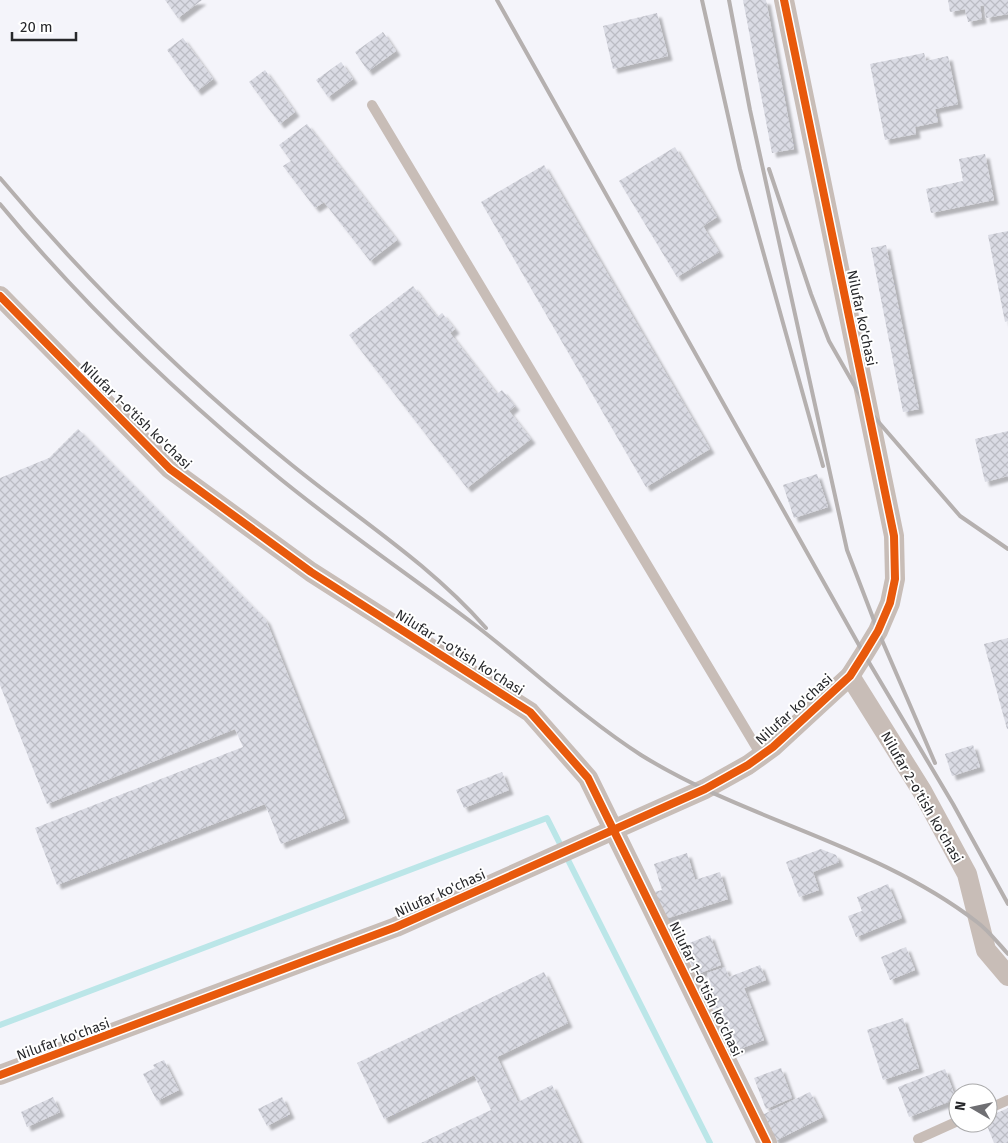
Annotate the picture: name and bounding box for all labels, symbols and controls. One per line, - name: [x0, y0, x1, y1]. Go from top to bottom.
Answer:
- scale bar: [12, 10, 76, 42]
- text: 20 m: [20, 18, 53, 36]
- street label: Nilufar ko'chasi: [843, 269, 880, 368]
- street label: Nilufar 1-o'tish ko'chasi: [76, 358, 195, 473]
- street label: Nilufar 1-o'tish ko'chasi: [392, 606, 527, 699]
- street label: Nilufar ko'chasi: [752, 670, 836, 748]
- street label: Nilufar 2-o'tish ko'chasi: [877, 728, 966, 866]
- street label: Nilufar ko'chasi: [392, 866, 488, 921]
- street label: Nilufar 1-o'tish ko'chasi: [665, 919, 746, 1060]
- street label: Nilufar ko'chasi: [14, 1015, 112, 1064]
- north arrow: [948, 1083, 998, 1133]
- text: N: [952, 1100, 970, 1112]

